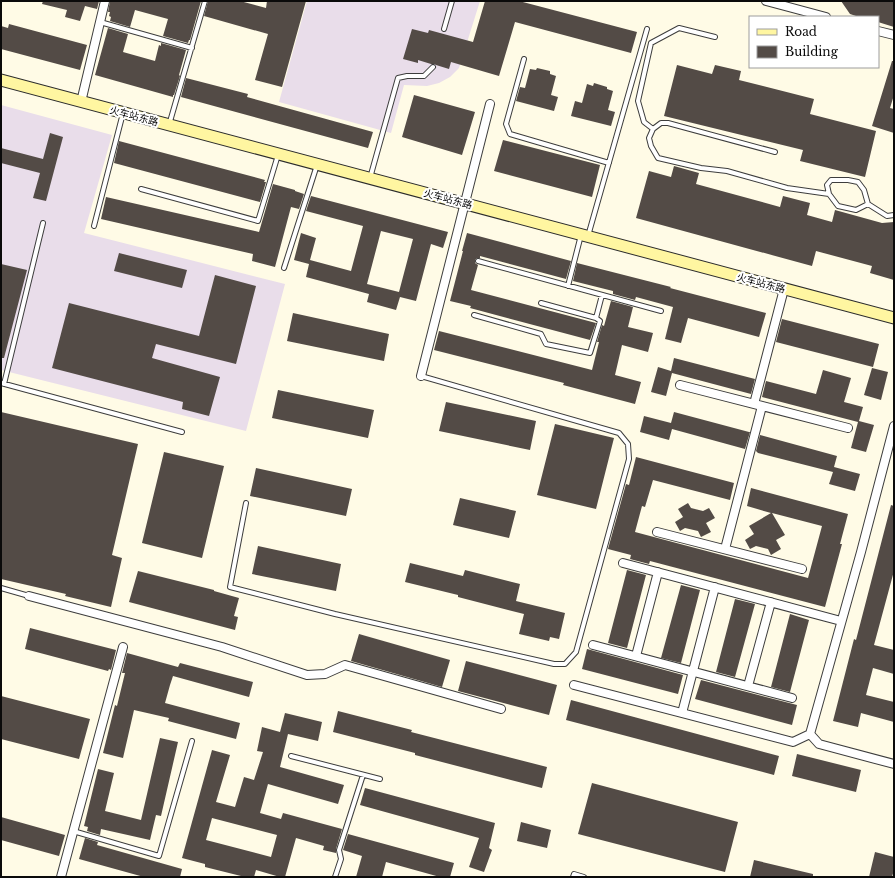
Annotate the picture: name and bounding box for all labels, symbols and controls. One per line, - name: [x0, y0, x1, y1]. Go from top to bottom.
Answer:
- legend: [749, 16, 879, 68]
- text: Road: [785, 24, 817, 39]
- text: Building: [785, 44, 839, 59]
- street label: 火车站东路: [108, 103, 160, 129]
- street label: 火车站东路: [422, 186, 474, 212]
- street label: 火车站东路: [735, 270, 787, 296]

